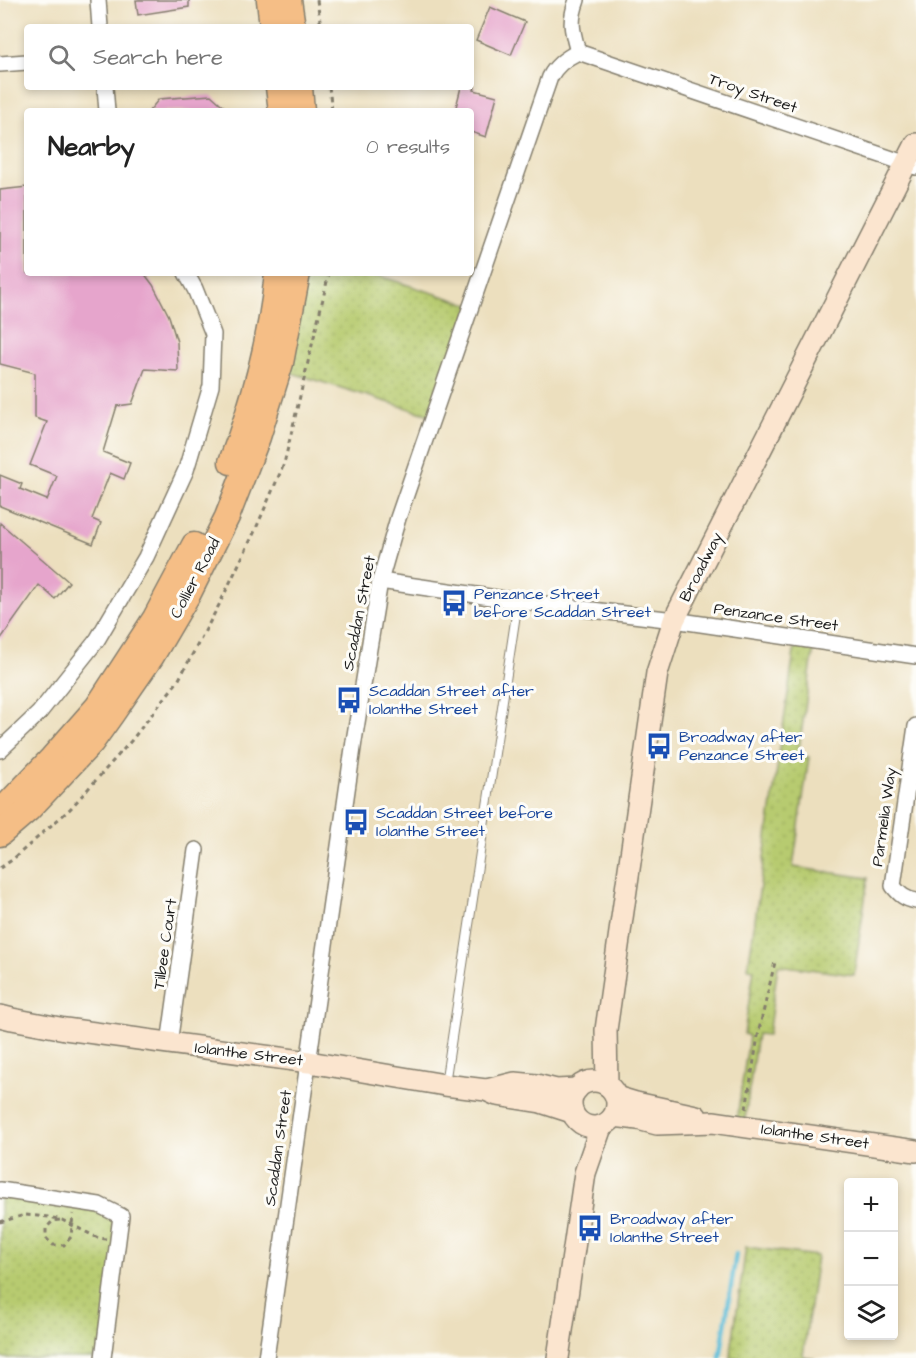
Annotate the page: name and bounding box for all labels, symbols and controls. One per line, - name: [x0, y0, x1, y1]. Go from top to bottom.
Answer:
- search box: [24, 24, 474, 90]
- icon: search: [45, 41, 78, 74]
- text: Search here: [93, 42, 223, 73]
- street label: Troy Street: [705, 68, 801, 120]
- text: Nearby: [48, 129, 135, 165]
- text: 0 results: [366, 133, 450, 161]
- street label: Broadway: [674, 528, 729, 606]
- street label: Collier Road: [165, 534, 225, 622]
- street label: Scaddan Street: [337, 553, 381, 672]
- place label: Penzance Street before Scaddan Street: [474, 583, 651, 623]
- bus stop icon: Penzance Street before Scaddan Street: [439, 588, 469, 618]
- street label: Penzance Street: [712, 597, 840, 637]
- place label: Scaddan Street after Iolanthe Street: [369, 680, 534, 720]
- bus stop icon: Scaddan Street after Iolanthe Street: [334, 685, 364, 715]
- place label: Broadway after Penzance Street: [679, 726, 805, 766]
- bus stop icon: Broadway after Penzance Street: [644, 731, 674, 761]
- street label: Parmelia Way: [866, 766, 903, 868]
- place label: Scaddan Street before Iolanthe Street: [376, 802, 553, 842]
- bus stop icon: Scaddan Street before Iolanthe Street: [341, 807, 371, 837]
- street label: Tilbee Court: [148, 897, 182, 991]
- street label: Iolanthe Street: [194, 1036, 305, 1072]
- street label: Scaddan Street: [259, 1088, 297, 1207]
- street label: Iolanthe Street: [760, 1118, 871, 1155]
- map controls: [844, 1178, 898, 1340]
- button: +: [844, 1178, 898, 1232]
- place label: Broadway after Iolanthe Street: [610, 1208, 734, 1248]
- bus stop icon: Broadway after Iolanthe Street: [575, 1213, 605, 1243]
- button: −: [844, 1232, 898, 1286]
- button: layers: [844, 1286, 898, 1340]

